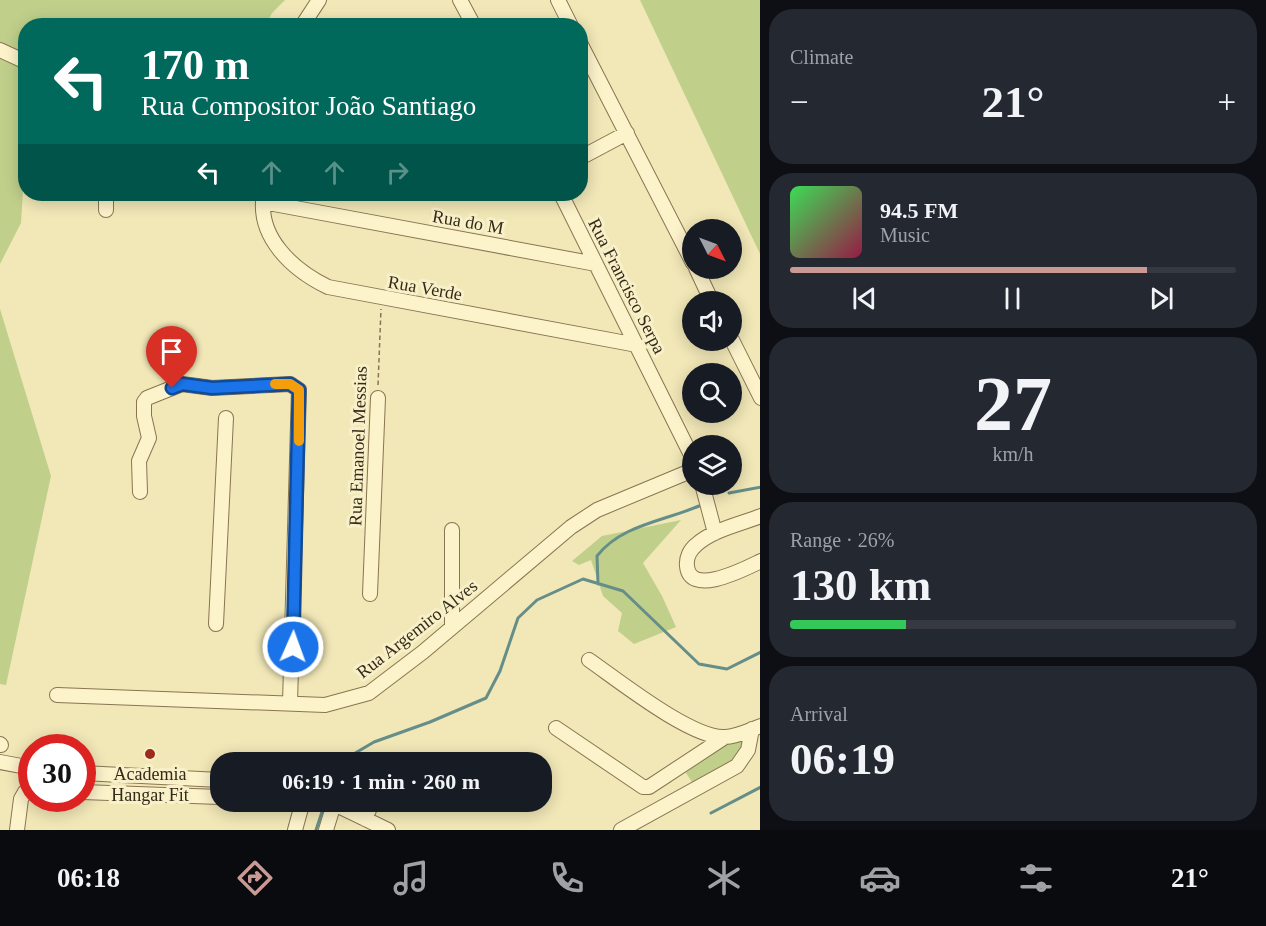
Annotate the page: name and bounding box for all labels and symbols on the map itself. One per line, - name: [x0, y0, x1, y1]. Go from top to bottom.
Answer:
- street label: Rua do M: [431, 206, 505, 238]
- street label: Rua Francisco Serpa: [584, 215, 670, 357]
- north arrow: [682, 219, 742, 279]
- street label: Rua Verde: [386, 272, 464, 304]
- pin: [146, 326, 197, 388]
- street label: Rua Emanoel Messias: [345, 366, 371, 526]
- street label: Rua Argemiro Alves: [353, 576, 481, 682]
- position arrow: [261, 615, 325, 679]
- speed limit sign: 30: [18, 734, 96, 812]
- marker: Academia Hangar Fit: [143, 747, 157, 761]
- place label: Academia Hangar Fit: [111, 764, 189, 805]

